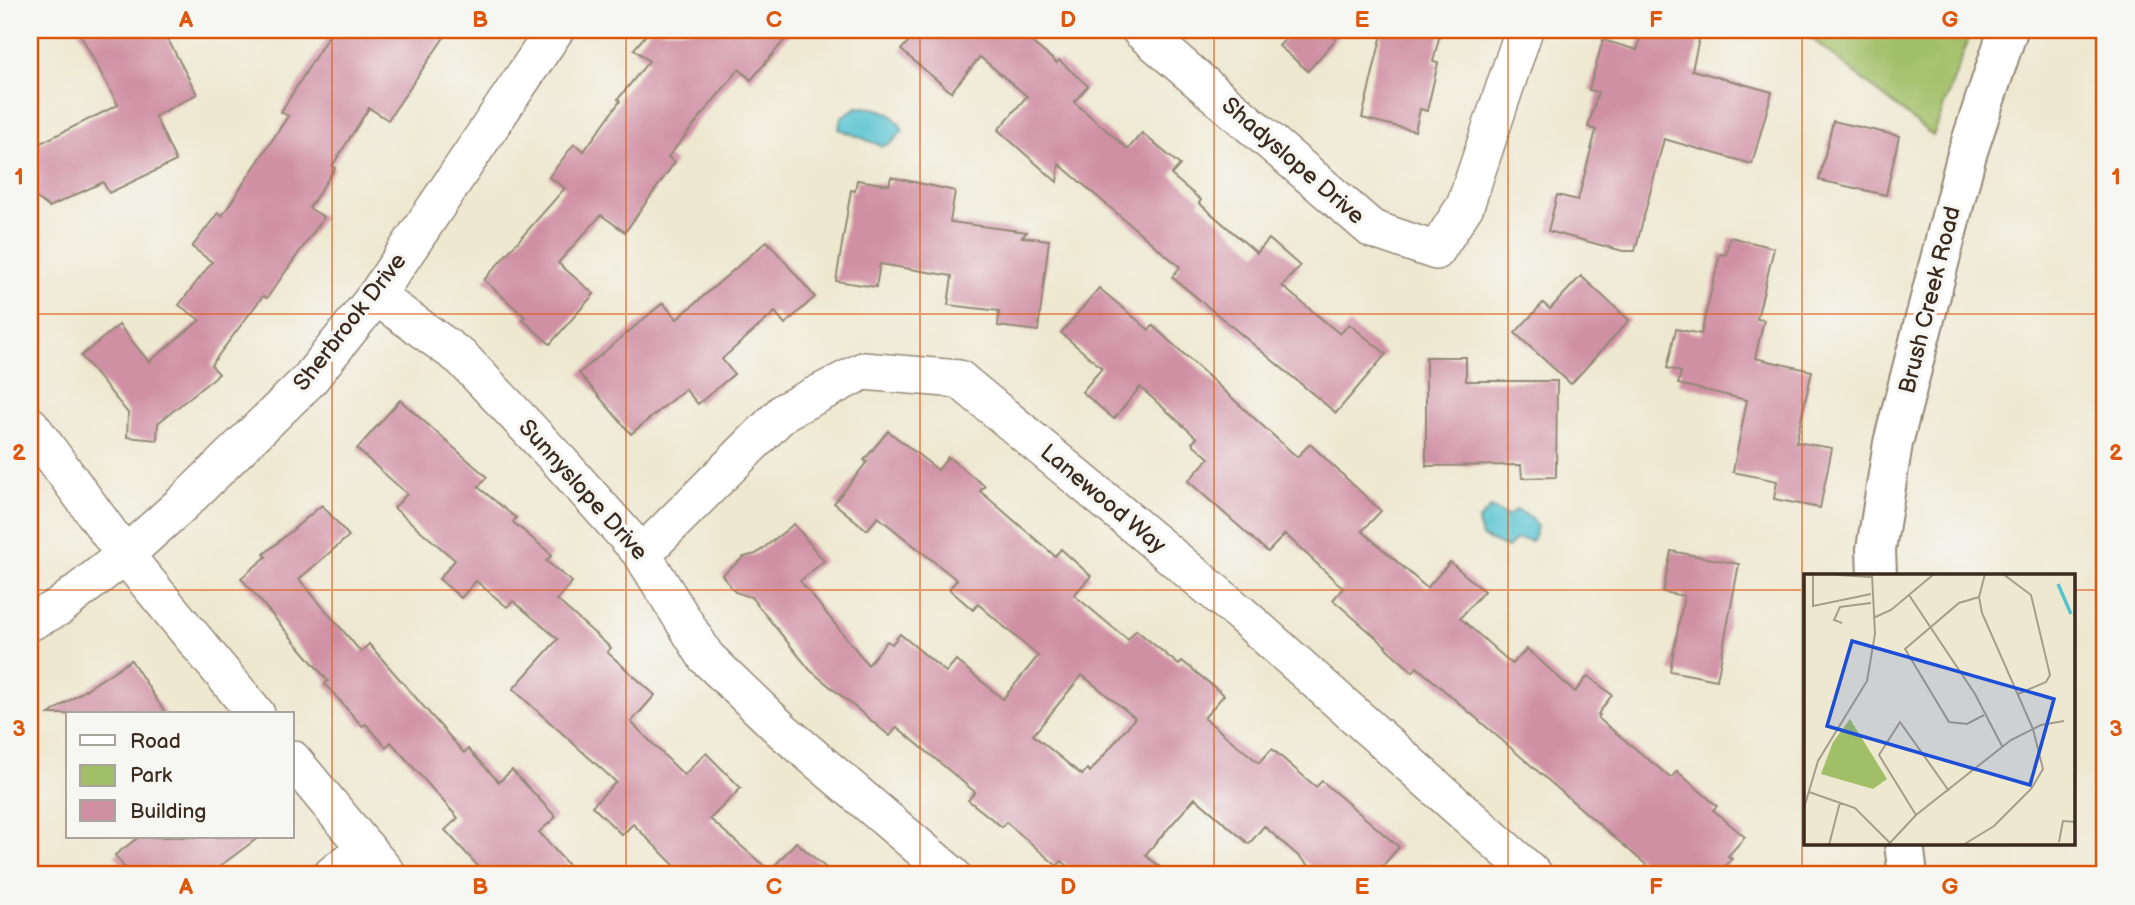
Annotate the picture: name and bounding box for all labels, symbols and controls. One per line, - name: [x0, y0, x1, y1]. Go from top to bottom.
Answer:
- text: A: [178, 6, 194, 34]
- text: B: [472, 6, 488, 34]
- text: C: [766, 6, 782, 34]
- text: D: [1060, 6, 1076, 34]
- text: E: [1355, 6, 1370, 34]
- text: F: [1649, 6, 1663, 34]
- text: G: [1942, 6, 1959, 34]
- street label: Shadyslope Drive: [1216, 91, 1370, 231]
- text: 1: [14, 163, 24, 191]
- text: 1: [2111, 163, 2121, 191]
- street label: Brush Creek Road: [1893, 204, 1967, 396]
- street label: Sherbrook Drive: [288, 248, 412, 396]
- street label: Sunnyslope Drive: [513, 414, 653, 566]
- street label: Lanewood Way: [1035, 438, 1172, 560]
- text: 2: [12, 439, 26, 467]
- text: 2: [2109, 439, 2123, 467]
- inset map: [1804, 574, 2076, 846]
- legend: [66, 712, 294, 838]
- text: 3: [12, 715, 26, 743]
- text: 3: [2109, 715, 2123, 743]
- text: Road: [130, 729, 181, 754]
- text: Park: [130, 763, 173, 788]
- text: Building: [130, 799, 206, 824]
- text: A: [178, 873, 194, 901]
- text: B: [472, 873, 488, 901]
- text: C: [766, 873, 782, 901]
- text: D: [1060, 873, 1076, 901]
- text: E: [1355, 873, 1370, 901]
- text: F: [1649, 873, 1663, 901]
- text: G: [1942, 873, 1959, 901]

